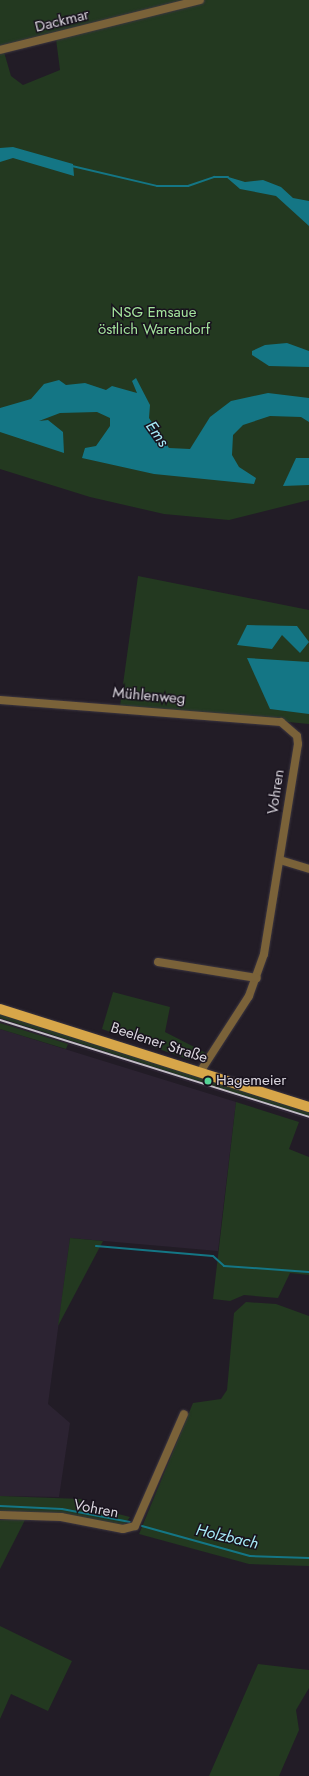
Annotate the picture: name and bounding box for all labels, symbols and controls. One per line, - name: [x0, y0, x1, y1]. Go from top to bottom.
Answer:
- street label: Dackmar: [33, 6, 91, 36]
- park label: NSG Emsaue östlich Warendorf: [98, 303, 210, 338]
- water label: Ems: [141, 417, 173, 451]
- street label: Mühlenweg: [112, 684, 186, 708]
- street label: Vohren: [264, 768, 288, 816]
- street label: Beelener Straße: [108, 1019, 210, 1067]
- place label: Hagemeier: [216, 1072, 286, 1090]
- marker: Hagemeier: [203, 1076, 213, 1086]
- street label: Vohren: [72, 1496, 120, 1522]
- water label: Holzbach: [194, 1520, 260, 1554]

